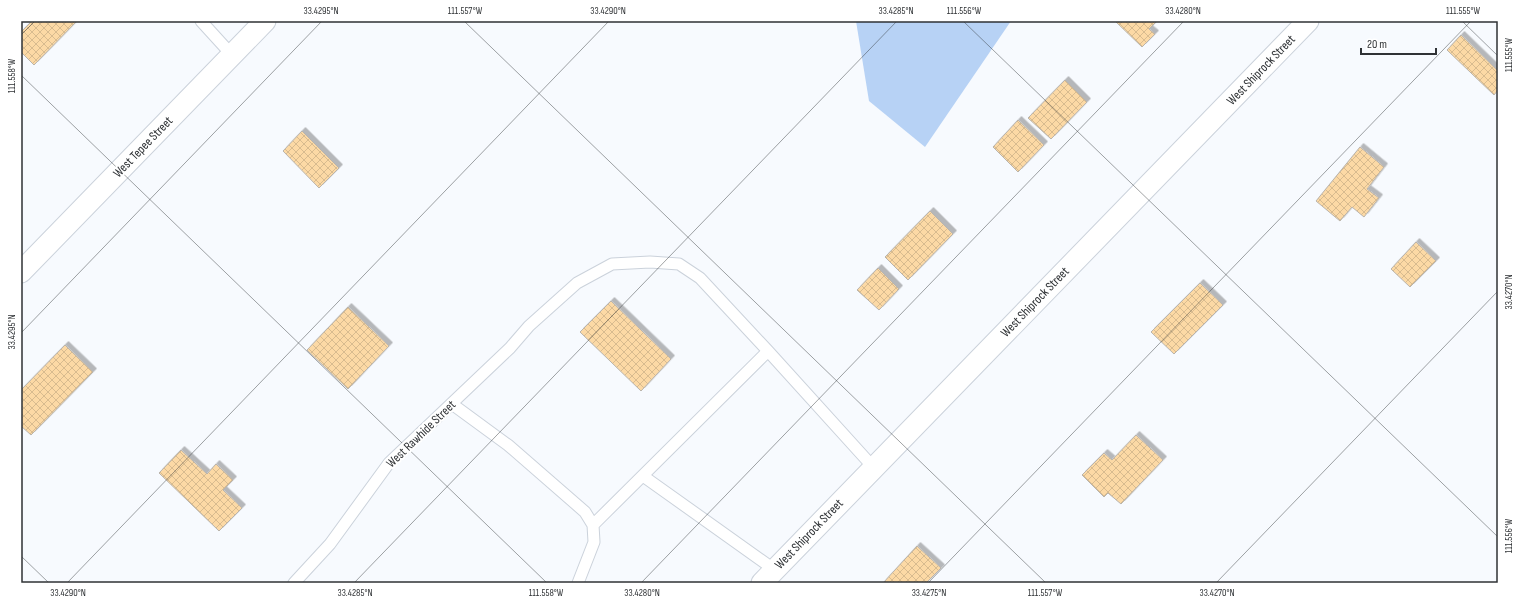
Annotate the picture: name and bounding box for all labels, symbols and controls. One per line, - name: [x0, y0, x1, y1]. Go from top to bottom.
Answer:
- text: 33.4295°N: [303, 5, 339, 17]
- text: 111.557°W: [448, 5, 483, 17]
- text: 33.4290°N: [590, 5, 626, 17]
- text: 33.4285°N: [878, 5, 914, 17]
- text: 111.556°W: [947, 5, 982, 17]
- text: 33.4280°N: [1165, 5, 1201, 17]
- text: 111.555°W: [1446, 5, 1481, 17]
- scale bar: [1361, 30, 1436, 56]
- street label: West Shiprock Street: [1223, 31, 1299, 109]
- text: 20 m: [1367, 37, 1387, 52]
- text: 111.555°W: [1503, 37, 1515, 72]
- text: 111.558°W: [6, 58, 18, 93]
- street label: West Tepee Street: [110, 113, 176, 181]
- street label: West Shiprock Street: [997, 263, 1073, 341]
- text: 33.4270°N: [1503, 274, 1515, 310]
- text: 33.4295°N: [6, 314, 18, 350]
- street label: West Rawhide Street: [383, 397, 459, 471]
- street label: West Shiprock Street: [771, 495, 847, 573]
- text: 111.556°W: [1503, 518, 1515, 553]
- text: 33.4290°N: [50, 587, 86, 599]
- text: 33.4285°N: [337, 587, 373, 599]
- text: 111.558°W: [529, 587, 564, 599]
- text: 33.4280°N: [624, 587, 660, 599]
- text: 33.4275°N: [912, 587, 946, 599]
- text: 111.557°W: [1028, 587, 1063, 599]
- text: 33.4270°N: [1199, 587, 1235, 599]

